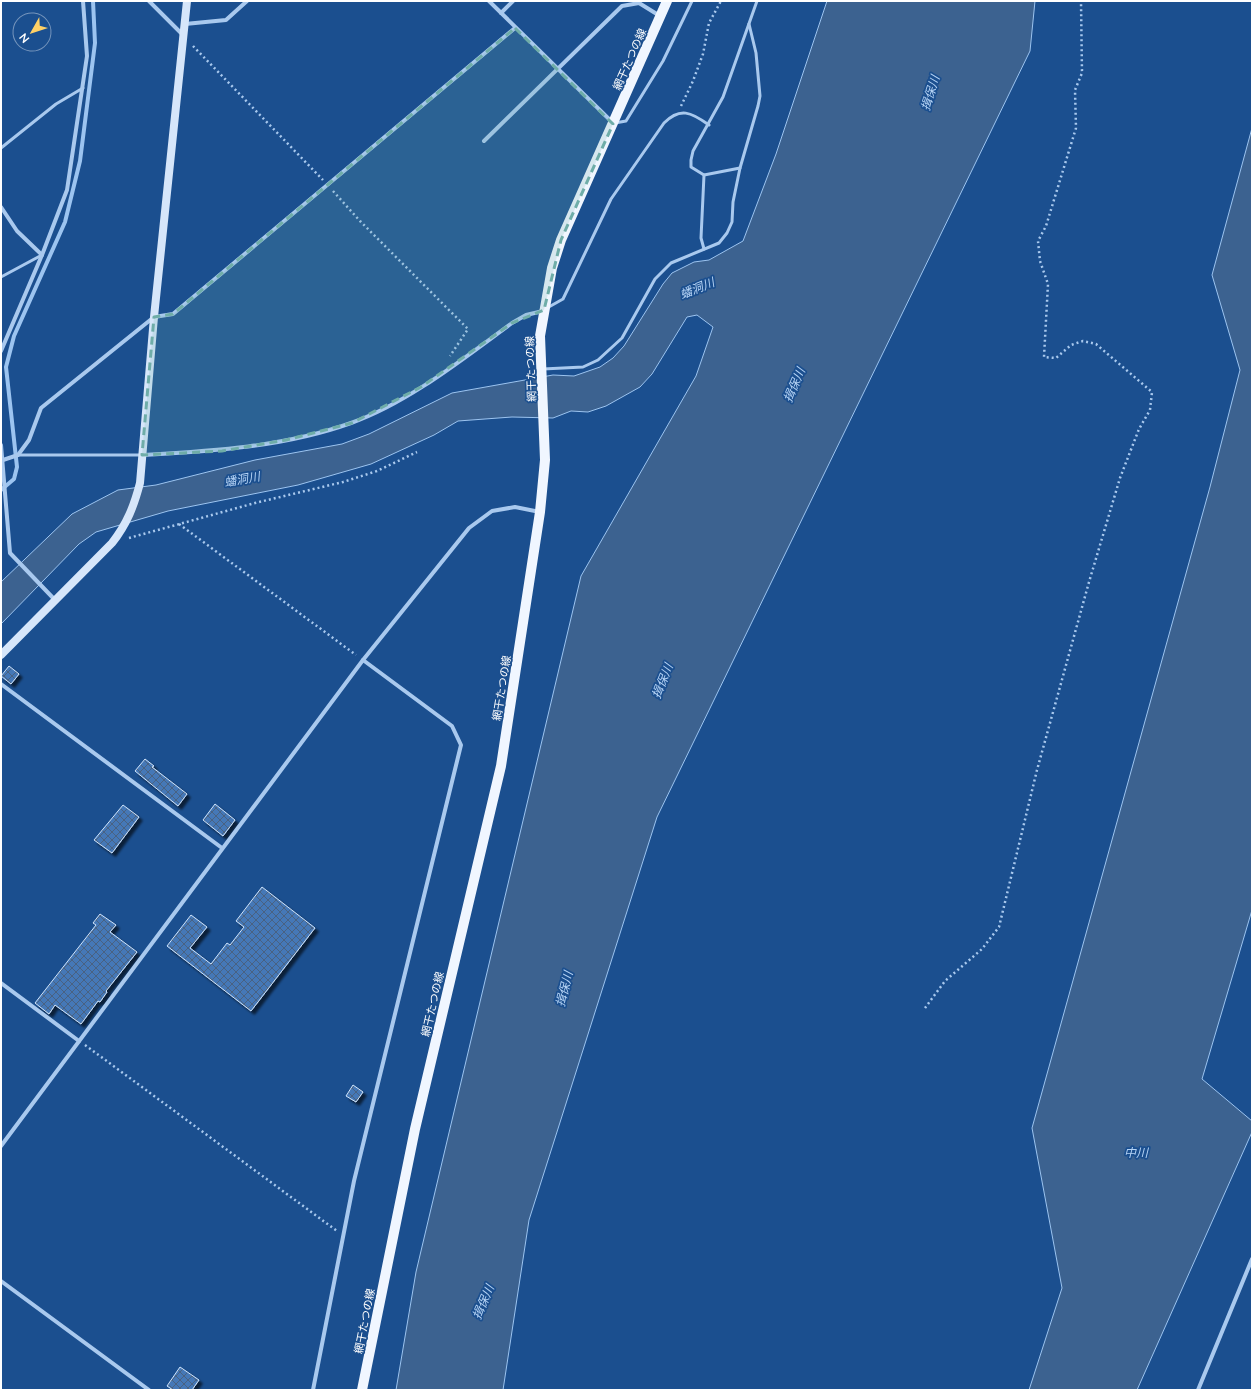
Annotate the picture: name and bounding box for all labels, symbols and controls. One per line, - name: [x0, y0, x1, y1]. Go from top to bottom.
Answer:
- north arrow: [12, 12, 52, 52]
- street label: 網干たつの線: [610, 26, 648, 92]
- text: N: [16, 31, 32, 46]
- water label: 揖保川: [918, 72, 943, 112]
- water label: 蟠洞川: [677, 274, 718, 302]
- street label: 網干たつの線: [522, 336, 538, 402]
- water label: 揖保川: [780, 364, 809, 405]
- water label: 蟠洞川: [223, 468, 263, 490]
- street label: 網干たつの線: [489, 654, 513, 722]
- water label: 揖保川: [648, 660, 676, 701]
- water label: 揖保川: [552, 968, 576, 1008]
- street label: 網干たつの線: [418, 970, 446, 1038]
- water label: 中川: [1124, 1145, 1150, 1160]
- water label: 揖保川: [469, 1281, 498, 1322]
- street label: 網干たつの線: [351, 1287, 377, 1355]

